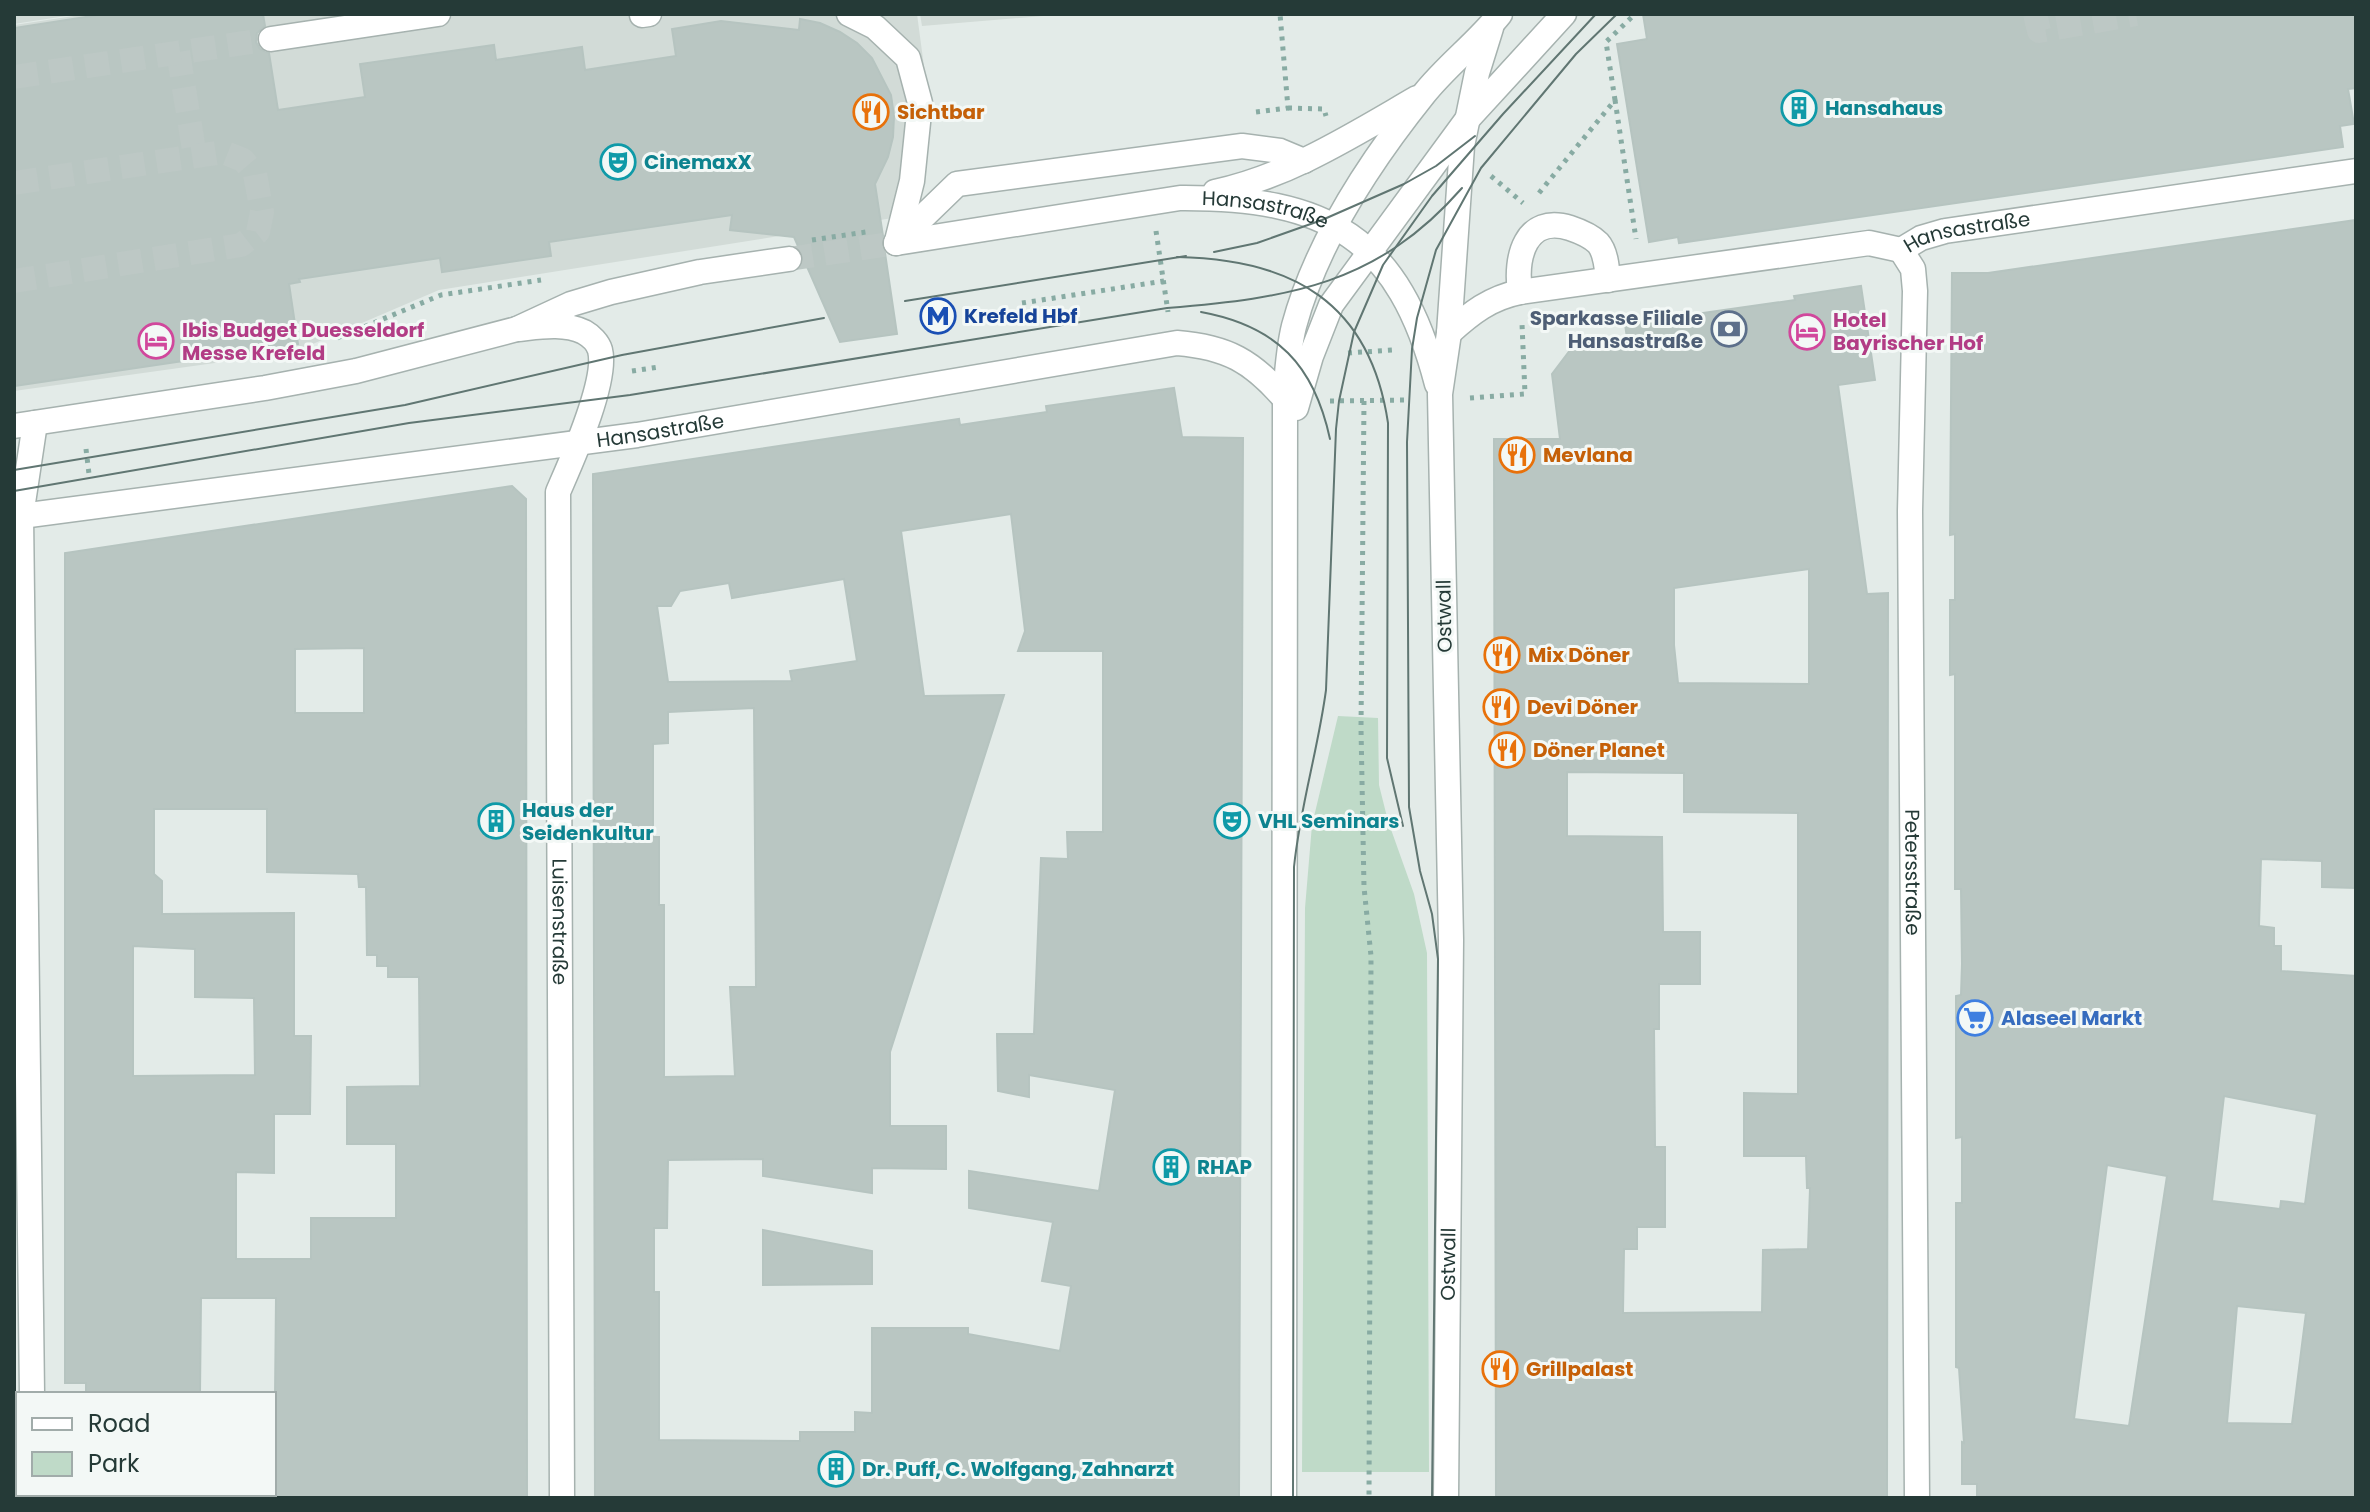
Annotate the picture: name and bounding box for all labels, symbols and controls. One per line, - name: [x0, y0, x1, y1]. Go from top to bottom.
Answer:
- building icon: Hansahaus: [1780, 89, 1818, 127]
- restaurant icon: Sichtbar: [852, 93, 890, 131]
- place label: Hansahaus: [1825, 94, 1943, 122]
- place label: Sichtbar: [897, 98, 985, 126]
- theatre icon: CinemaxX: [599, 143, 637, 181]
- place label: CinemaxX: [644, 148, 752, 176]
- street label: Hansastraße: [1202, 184, 1333, 236]
- street label: Hansastraße: [1898, 205, 2032, 259]
- metro station icon: Krefeld Hbf: [919, 297, 957, 335]
- place label: Krefeld Hbf: [964, 302, 1077, 330]
- place label: Sparkasse Filiale Hansastraße: [1530, 304, 1703, 355]
- place label: Hotel Bayrischer Hof: [1833, 306, 1983, 357]
- bank icon: Sparkasse Filiale Hansastraße: [1710, 310, 1748, 348]
- hotel icon: Hotel Bayrischer Hof: [1788, 313, 1826, 351]
- place label: Ibis Budget Duesseldorf Messe Krefeld: [182, 316, 424, 367]
- hotel icon: Ibis Budget Duesseldorf Messe Krefeld: [137, 322, 175, 360]
- street label: Hansastraße: [595, 406, 726, 454]
- restaurant icon: Mevlana: [1498, 436, 1536, 474]
- place label: Mevlana: [1543, 441, 1633, 469]
- street label: Ostwall: [1429, 579, 1459, 653]
- restaurant icon: Mix Döner: [1483, 636, 1521, 674]
- place label: Mix Döner: [1528, 641, 1630, 669]
- restaurant icon: Devi Döner: [1482, 688, 1520, 726]
- place label: Devi Döner: [1527, 693, 1639, 721]
- restaurant icon: Döner Planet: [1488, 731, 1526, 769]
- place label: Döner Planet: [1533, 736, 1665, 764]
- place label: Haus der Seidenkultur: [522, 796, 654, 847]
- building icon: Haus der Seidenkultur: [477, 802, 515, 840]
- theatre icon: VHL Seminars: [1213, 802, 1251, 840]
- place label: VHL Seminars: [1258, 807, 1399, 835]
- street label: Petersstraße: [1898, 809, 1927, 936]
- street label: Luisenstraße: [545, 858, 574, 985]
- supermarket icon: Alaseel Markt: [1956, 999, 1994, 1037]
- place label: Alaseel Markt: [2001, 1004, 2142, 1032]
- building icon: RHAP: [1152, 1148, 1190, 1186]
- place label: RHAP: [1197, 1153, 1252, 1181]
- street label: Ostwall: [1434, 1227, 1462, 1301]
- restaurant icon: Grillpalast: [1481, 1350, 1519, 1388]
- place label: Grillpalast: [1526, 1355, 1633, 1383]
- legend: [16, 1392, 276, 1496]
- text: Road: [88, 1407, 150, 1440]
- text: Park: [88, 1447, 140, 1480]
- building icon: Dr. Puff, C. Wolfgang, Zahnarzt: [817, 1450, 855, 1488]
- place label: Dr. Puff, C. Wolfgang, Zahnarzt: [862, 1455, 1174, 1483]

